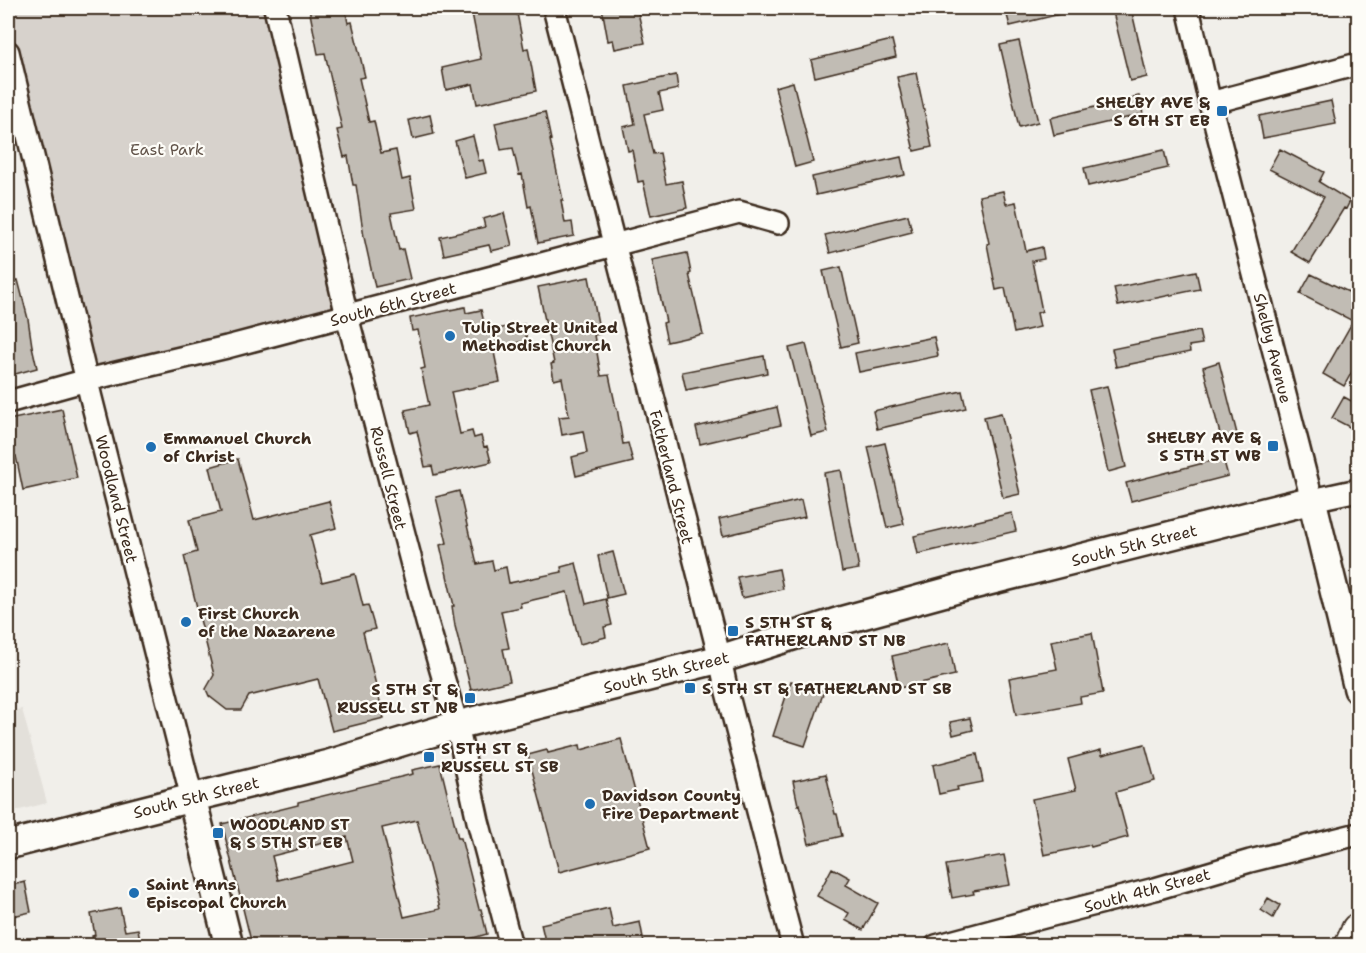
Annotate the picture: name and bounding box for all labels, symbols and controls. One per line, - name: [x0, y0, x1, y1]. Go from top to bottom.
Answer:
- place label: SHELBY AVE & S 6TH ST EB: [1096, 92, 1210, 131]
- marker: SHELBY AVE & S 6TH ST EB: [1215, 104, 1229, 118]
- park label: East Park: [130, 139, 204, 160]
- street label: South 6th Street: [328, 278, 459, 331]
- street label: Shelby Avenue: [1249, 291, 1296, 405]
- place label: Tulip Street United Methodist Church: [462, 317, 618, 356]
- marker: Tulip Street United Methodist Church: [443, 329, 457, 343]
- street label: Fatherland Street: [645, 408, 698, 546]
- street label: Russell Street: [366, 424, 412, 532]
- place label: SHELBY AVE & S 5TH ST WB: [1147, 427, 1261, 466]
- place label: Emmanuel Church of Christ: [163, 428, 312, 467]
- street label: Woodland Street: [90, 433, 143, 565]
- marker: SHELBY AVE & S 5TH ST WB: [1266, 439, 1280, 453]
- marker: Emmanuel Church of Christ: [144, 440, 158, 454]
- street label: South 5th Street: [1069, 520, 1199, 571]
- place label: First Church of the Nazarene: [198, 603, 336, 642]
- place label: S 5TH ST & FATHERLAND ST NB: [745, 612, 906, 651]
- marker: First Church of the Nazarene: [179, 615, 193, 629]
- marker: S 5TH ST & FATHERLAND ST NB: [726, 624, 740, 638]
- street label: South 5th Street: [601, 647, 731, 698]
- place label: S 5TH ST & FATHERLAND ST SB: [702, 678, 952, 699]
- place label: S 5TH ST & RUSSELL ST NB: [337, 679, 458, 718]
- marker: S 5TH ST & FATHERLAND ST SB: [683, 681, 697, 695]
- marker: S 5TH ST & RUSSELL ST NB: [463, 691, 477, 705]
- place label: S 5TH ST & RUSSELL ST SB: [441, 738, 559, 777]
- marker: S 5TH ST & RUSSELL ST SB: [422, 750, 436, 764]
- street label: South 5th Street: [131, 772, 261, 823]
- place label: Davidson County Fire Department: [602, 785, 741, 824]
- marker: Davidson County Fire Department: [583, 797, 597, 811]
- place label: WOODLAND ST & S 5TH ST EB: [230, 814, 350, 853]
- marker: WOODLAND ST & S 5TH ST EB: [211, 826, 225, 840]
- street label: South 4th Street: [1082, 864, 1213, 917]
- place label: Saint Anns Episcopal Church: [146, 874, 287, 913]
- marker: Saint Anns Episcopal Church: [127, 886, 141, 900]

